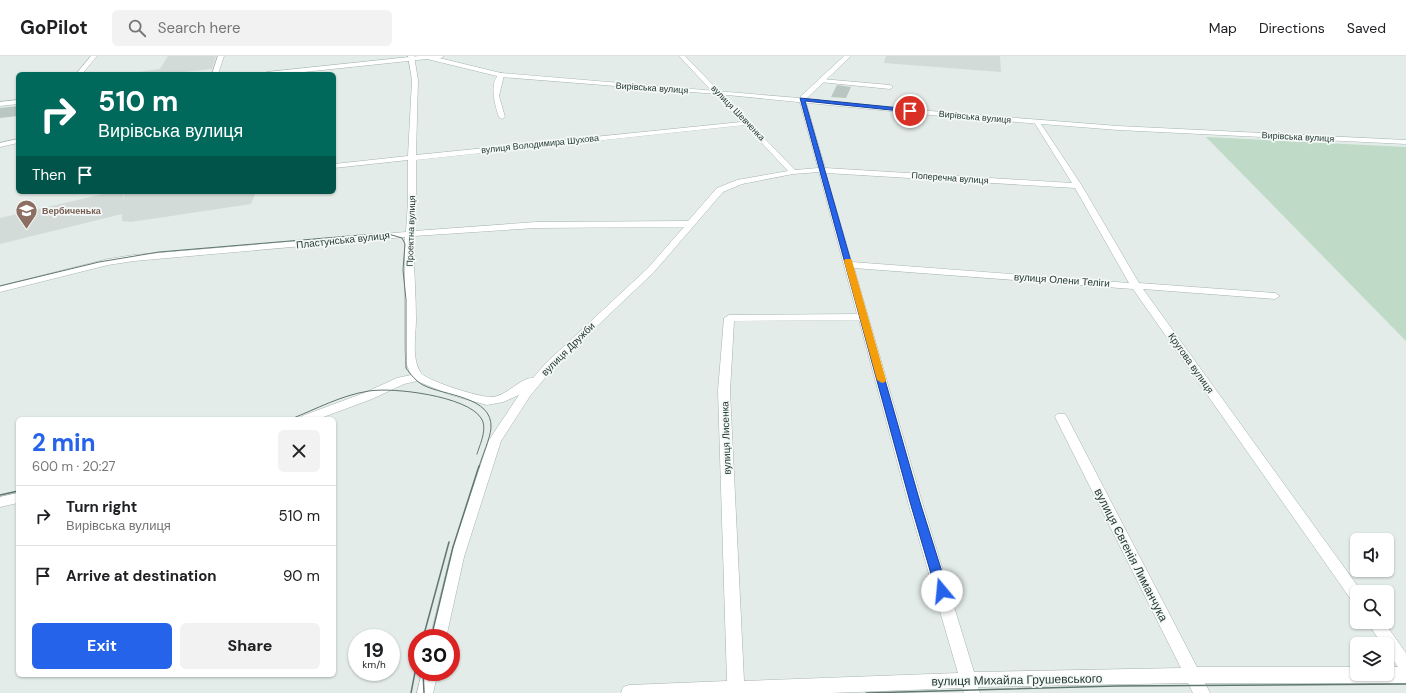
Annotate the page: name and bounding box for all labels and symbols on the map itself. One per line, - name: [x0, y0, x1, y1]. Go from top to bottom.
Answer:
- street label: Вирівська вулиця: [615, 79, 689, 97]
- street label: вулиця Шевченка: [708, 83, 768, 143]
- pin: [893, 94, 927, 128]
- street label: Вирівська вулиця: [938, 108, 1012, 126]
- street label: Вирівська вулиця: [1261, 129, 1335, 145]
- street label: вулиця Володимира Шухова: [481, 132, 599, 156]
- street label: Поперечна вулиця: [911, 169, 989, 187]
- street label: Проектна вулиця: [404, 195, 418, 267]
- school or university icon: Вербиченька: [14, 198, 40, 231]
- place label: Вербиченька: [42, 205, 102, 217]
- street label: Пластунська вулиця: [295, 229, 391, 251]
- street label: вулиця Олени Теліги: [1014, 270, 1110, 290]
- street label: вулиця Дружби: [538, 319, 598, 379]
- street label: Кругова вулиця: [1165, 330, 1217, 396]
- street label: вулиця Лисенка: [718, 401, 734, 475]
- street label: вулиця Євгенія Лиманчука: [1090, 486, 1172, 625]
- position arrow: [921, 570, 963, 612]
- speed limit sign: 30: [408, 629, 460, 681]
- street label: вулиця Михайла Грушевського: [931, 671, 1103, 689]

